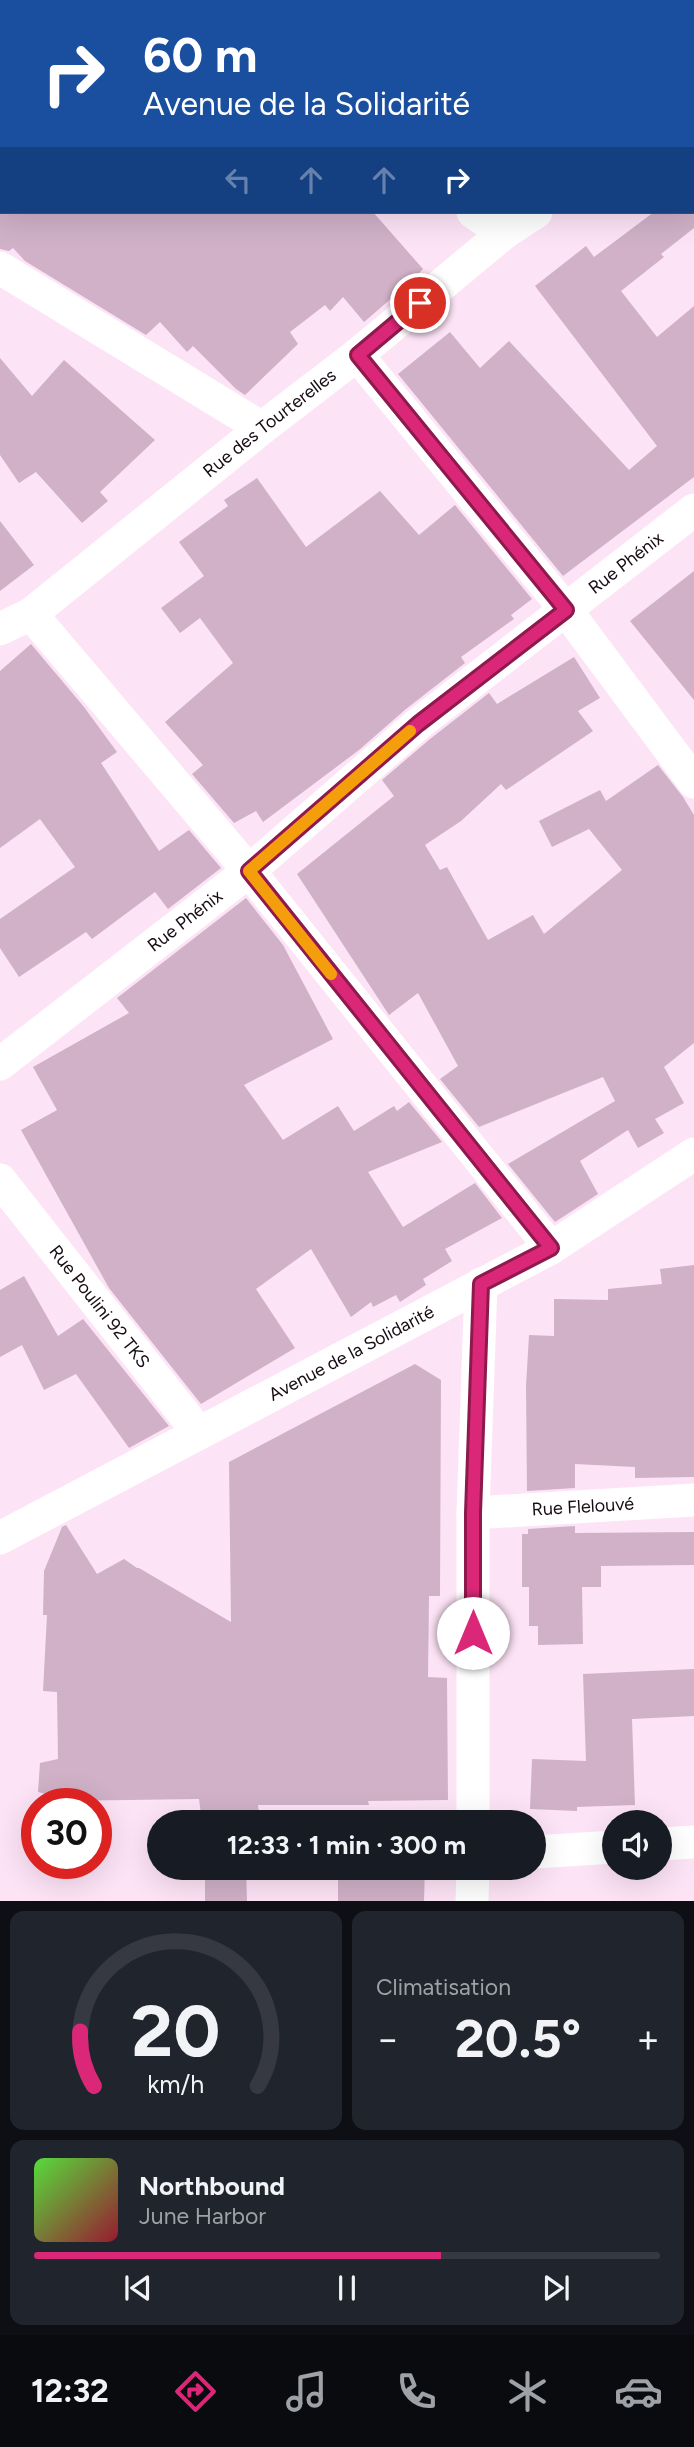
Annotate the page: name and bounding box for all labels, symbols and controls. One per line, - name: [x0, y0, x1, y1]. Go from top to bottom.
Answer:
- text: 60 m: [143, 25, 258, 84]
- icon: right: [28, 28, 119, 119]
- text: Avenue de la Solidarité: [143, 85, 470, 123]
- icon: left: [219, 161, 257, 199]
- icon: ahead: [292, 161, 330, 199]
- icon: ahead: [365, 161, 403, 199]
- icon: right: [438, 161, 476, 199]
- pin: [390, 273, 450, 333]
- icon: arrive: [401, 284, 439, 322]
- street label: Rue des Tourterelles: [199, 364, 340, 482]
- street label: Rue Phénix: [584, 527, 668, 599]
- street label: Rue Phénix: [143, 884, 227, 957]
- street label: Rue Poulini 92 TKS: [45, 1241, 155, 1372]
- street label: Avenue de la Solidarité: [265, 1300, 438, 1406]
- street label: Rue Flelouvé: [531, 1493, 635, 1521]
- position arrow: [436, 1596, 510, 1670]
- speed limit sign: 30: [21, 1788, 112, 1879]
- map controls: [602, 1810, 672, 1880]
- button: sound: [602, 1810, 672, 1880]
- text: 12:33 · 1 min · 300 m: [227, 1829, 466, 1861]
- text: Climatisation: [376, 1973, 511, 2001]
- text: 20: [131, 1988, 221, 2075]
- text: 20.5°: [455, 2008, 581, 2070]
- text: −: [376, 2016, 400, 2062]
- text: +: [636, 2016, 660, 2062]
- text: km/h: [147, 2069, 205, 2099]
- text: Northbound: [139, 2170, 285, 2202]
- text: June Harbor: [139, 2202, 266, 2230]
- icon: previous: [119, 2269, 157, 2307]
- icon: pause: [328, 2269, 366, 2307]
- icon: next: [537, 2269, 575, 2307]
- icon: directions: [171, 2367, 220, 2416]
- icon: music: [282, 2367, 331, 2416]
- icon: phone: [392, 2367, 441, 2416]
- icon: climate: [503, 2367, 552, 2416]
- icon: car: [614, 2367, 663, 2416]
- text: 12:32: [31, 2372, 109, 2410]

